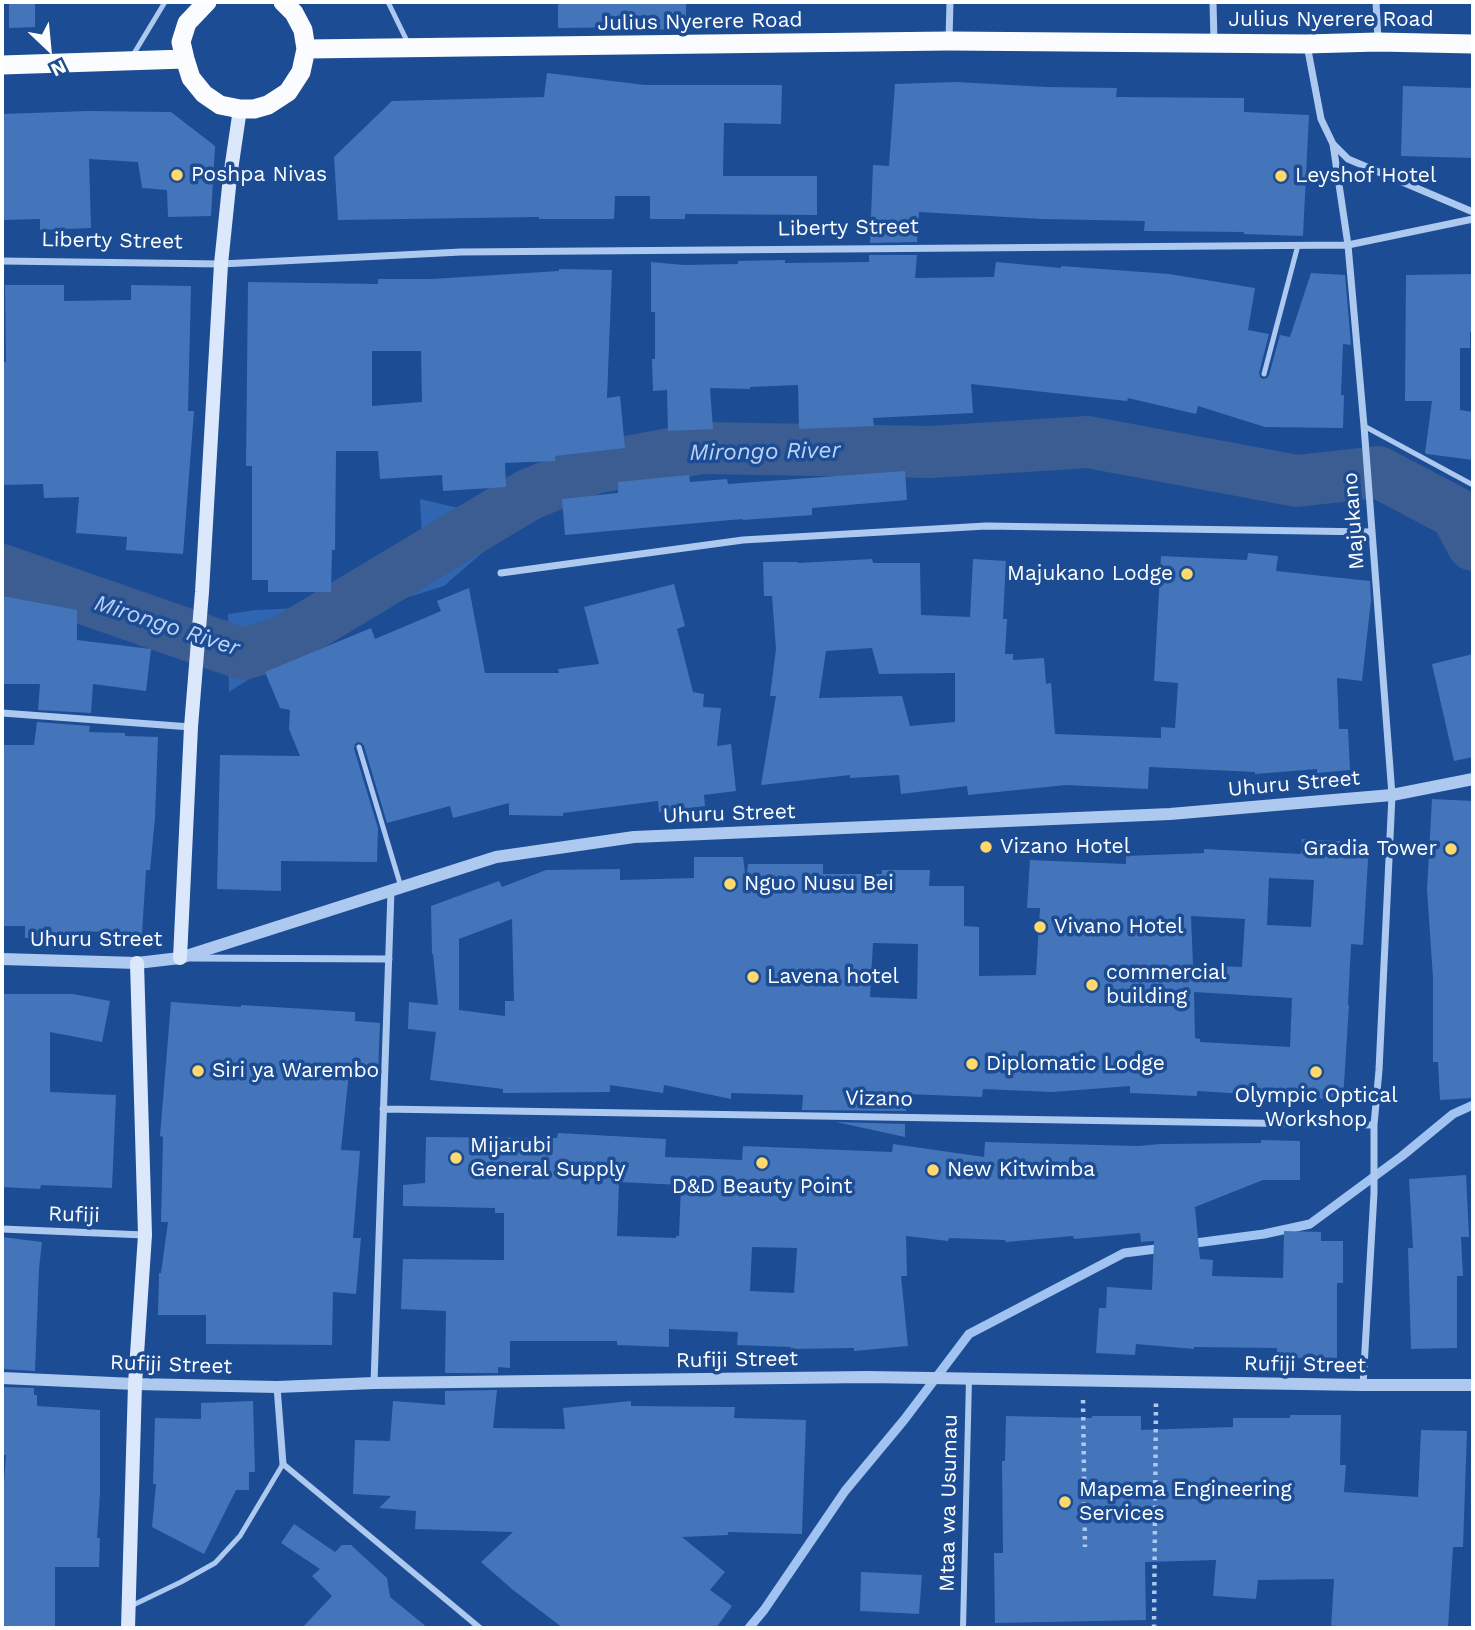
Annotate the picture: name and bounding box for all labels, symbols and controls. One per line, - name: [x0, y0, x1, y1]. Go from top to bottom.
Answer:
- street label: Julius Nyerere Road: [1228, 7, 1434, 33]
- street label: Julius Nyerere Road: [597, 8, 803, 36]
- north arrow: [14, 14, 84, 84]
- text: N: [47, 55, 70, 82]
- place label: Poshpa Nivas: [191, 162, 327, 188]
- place label: Leyshof Hotel: [1295, 163, 1436, 189]
- marker: Poshpa Nivas: [169, 167, 185, 183]
- marker: Leyshof Hotel: [1273, 168, 1289, 184]
- street label: Liberty Street: [777, 214, 919, 242]
- street label: Liberty Street: [41, 227, 183, 255]
- water label: Mirongo River: [689, 437, 841, 467]
- street label: Majukano: [1338, 472, 1370, 570]
- place label: Majukano Lodge: [1007, 561, 1173, 587]
- marker: Majukano Lodge: [1179, 566, 1195, 582]
- water label: Mirongo River: [91, 590, 243, 662]
- street label: Uhuru Street: [1227, 766, 1361, 802]
- street label: Uhuru Street: [662, 799, 796, 829]
- place label: Vizano Hotel: [1000, 834, 1130, 860]
- place label: Gradia Tower: [1303, 836, 1437, 862]
- marker: Vizano Hotel: [978, 839, 994, 855]
- marker: Gradia Tower: [1443, 841, 1459, 857]
- place label: Nguo Nusu Bei: [744, 871, 894, 897]
- marker: Nguo Nusu Bei: [722, 876, 738, 892]
- place label: Vivano Hotel: [1054, 914, 1183, 940]
- marker: Vivano Hotel: [1032, 919, 1048, 935]
- street label: Uhuru Street: [30, 927, 162, 953]
- place label: commercial building: [1106, 960, 1226, 1010]
- place label: Lavena hotel: [767, 964, 899, 990]
- marker: Lavena hotel: [745, 969, 761, 985]
- marker: commercial building: [1084, 977, 1100, 993]
- place label: Diplomatic Lodge: [986, 1051, 1165, 1077]
- marker: Diplomatic Lodge: [964, 1056, 980, 1072]
- place label: Siri ya Warembo: [212, 1058, 379, 1084]
- marker: Siri ya Warembo: [190, 1063, 206, 1079]
- marker: Olympic Optical Workshop: [1308, 1064, 1324, 1080]
- place label: Olympic Optical Workshop: [1234, 1083, 1398, 1133]
- street label: Vizano: [845, 1086, 913, 1112]
- place label: Mijarubi General Supply: [470, 1133, 626, 1183]
- marker: Mijarubi General Supply: [448, 1150, 464, 1166]
- marker: D&D Beauty Point: [754, 1155, 770, 1171]
- place label: New Kitwimba: [947, 1157, 1095, 1183]
- marker: New Kitwimba: [925, 1162, 941, 1178]
- place label: D&D Beauty Point: [672, 1174, 852, 1200]
- street label: Rufiji: [48, 1202, 100, 1228]
- street label: Rufiji Street: [676, 1346, 798, 1374]
- street label: Rufiji Street: [110, 1350, 232, 1380]
- street label: Rufiji Street: [1244, 1351, 1366, 1379]
- street label: Mtaa wa Usumau: [935, 1414, 963, 1592]
- place label: Mapema Engineering Services: [1079, 1477, 1292, 1527]
- marker: Mapema Engineering Services: [1057, 1494, 1073, 1510]

